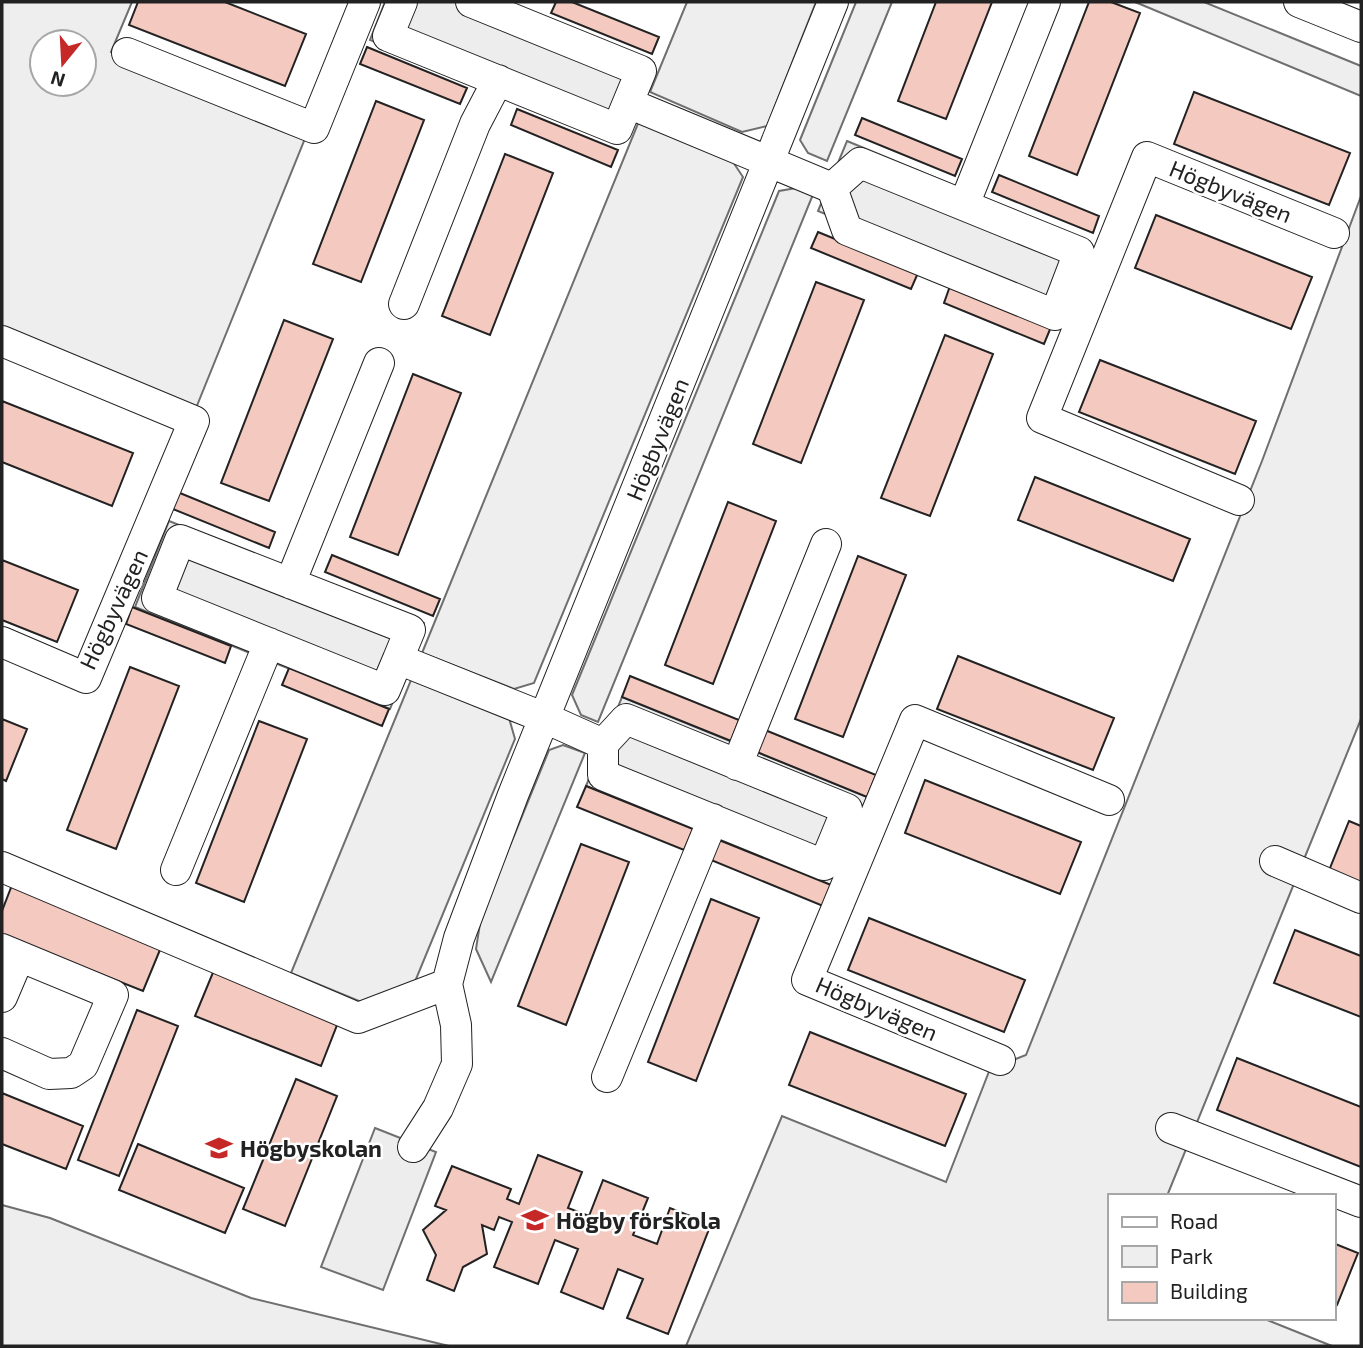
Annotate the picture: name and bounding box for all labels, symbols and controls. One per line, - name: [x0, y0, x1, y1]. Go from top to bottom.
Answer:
- north arrow: [28, 28, 98, 98]
- text: N: [48, 67, 68, 93]
- street label: Högbyvägen: [1166, 154, 1296, 228]
- street label: Högbyvägen: [620, 374, 694, 504]
- street label: Högbyvägen: [73, 544, 153, 674]
- street label: Högbyvägen: [812, 970, 942, 1046]
- school or university icon: Högbyskolan: [204, 1133, 234, 1163]
- place label: Högbyskolan: [240, 1134, 382, 1162]
- legend: [1108, 1194, 1335, 1320]
- school or university icon: Högby förskola: [520, 1205, 550, 1235]
- place label: Högby förskola: [556, 1206, 721, 1234]
- text: Road: [1170, 1208, 1218, 1233]
- text: Park: [1170, 1243, 1213, 1268]
- text: Building: [1170, 1278, 1248, 1303]

